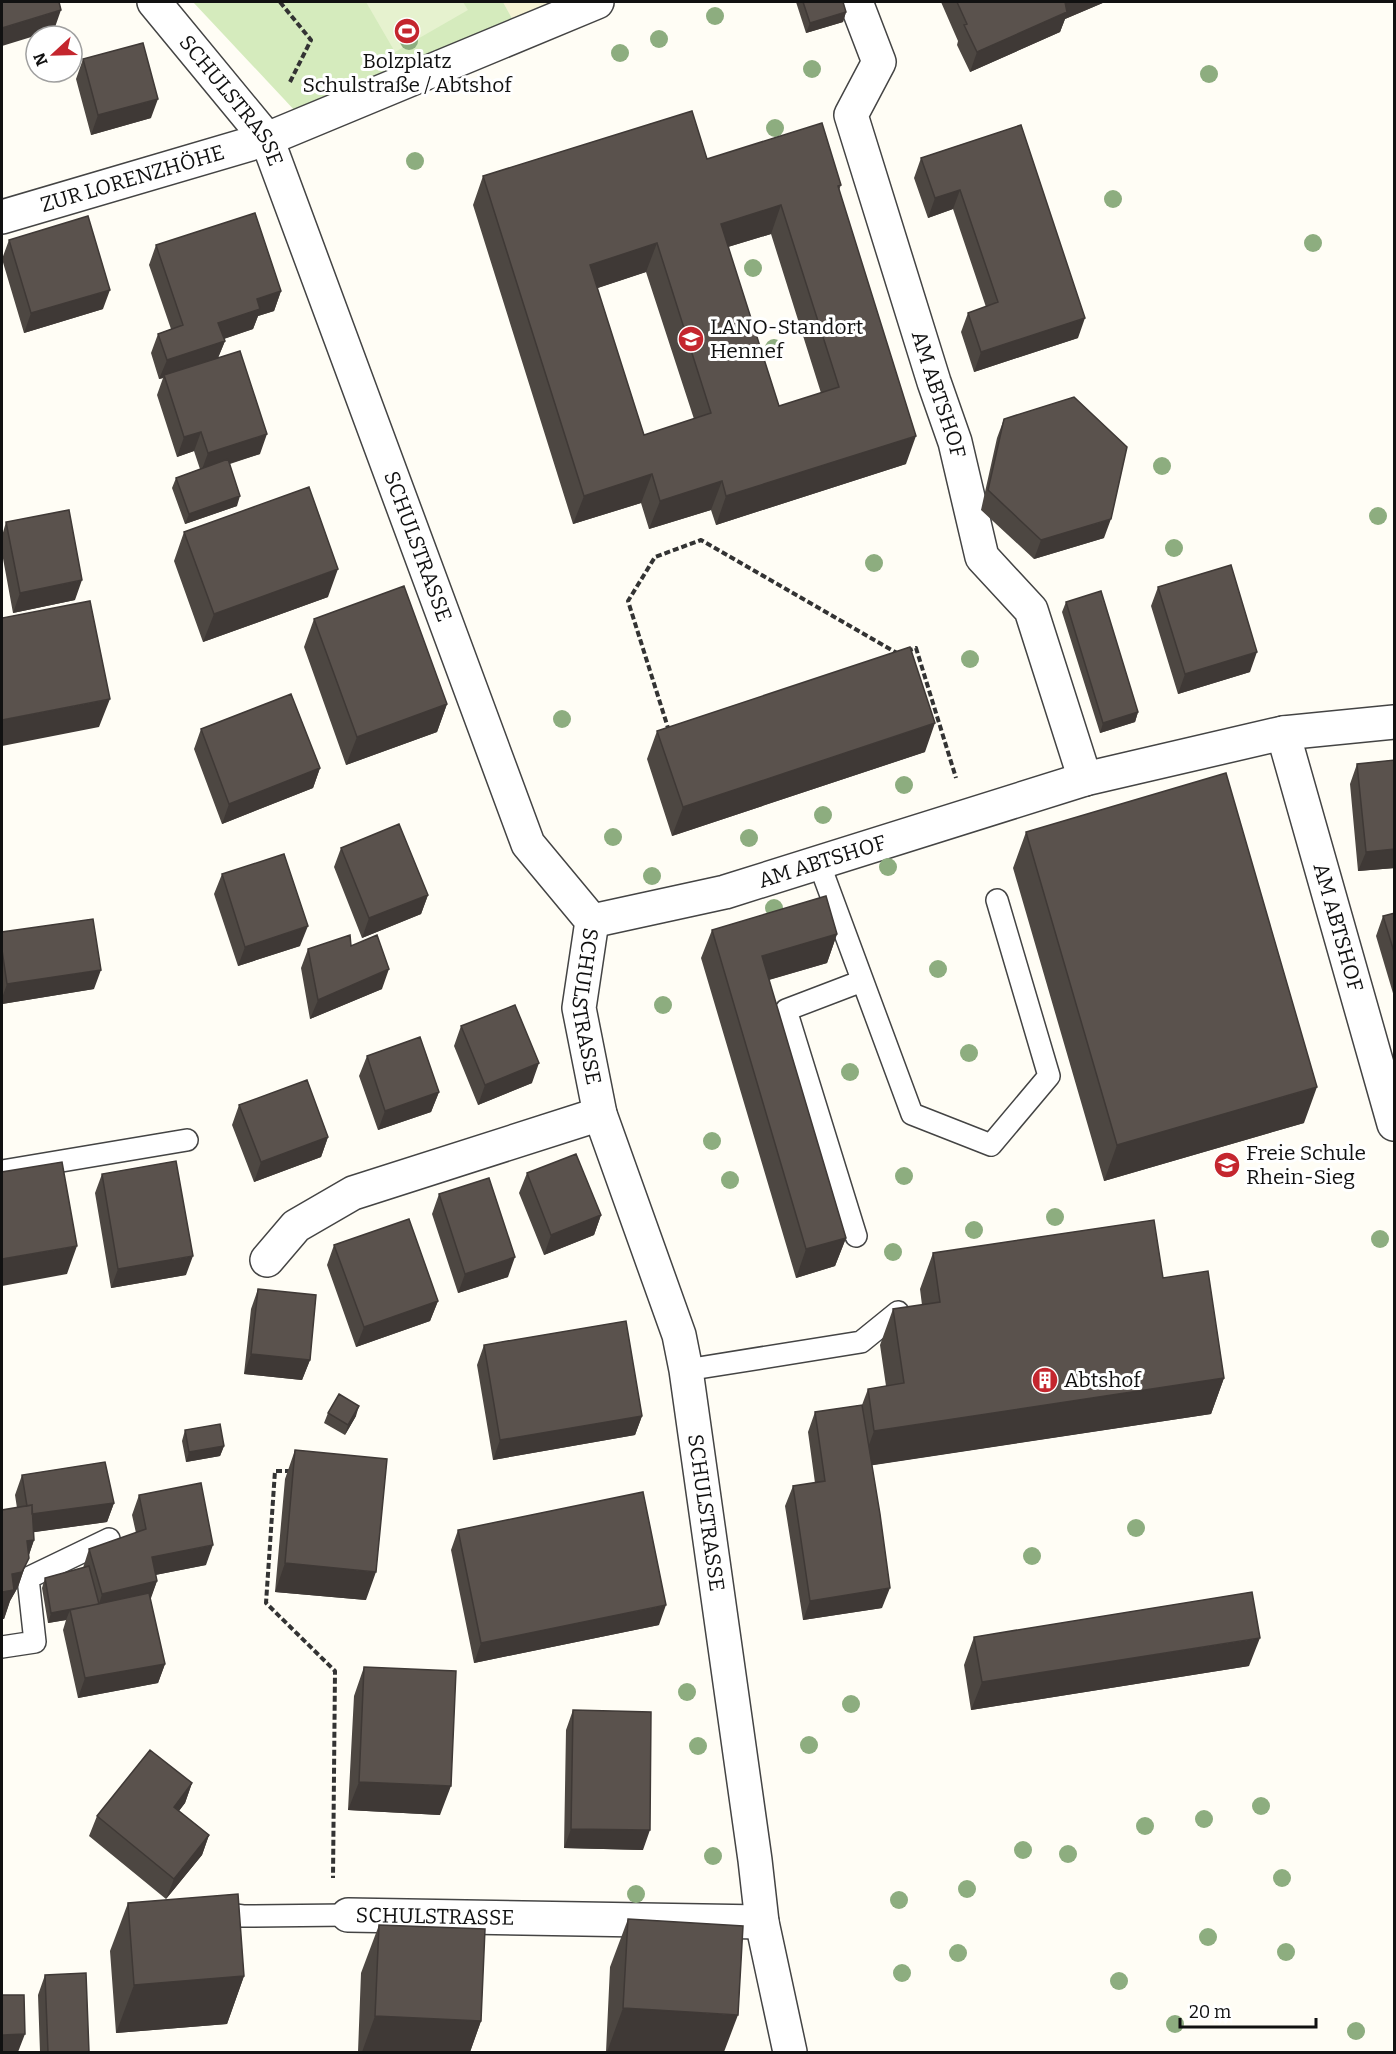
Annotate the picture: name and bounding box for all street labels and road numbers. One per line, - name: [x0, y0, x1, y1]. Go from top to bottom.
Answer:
- street label: SCHULSTRASSE: [174, 30, 289, 170]
- street label: ZUR LORENZHÖHE: [37, 139, 228, 218]
- street label: AM ABTSHOF: [906, 328, 971, 461]
- street label: SCHULSTRASSE: [378, 467, 458, 625]
- street label: AM ABTSHOF: [755, 829, 889, 894]
- street label: AM ABTSHOF: [1308, 860, 1369, 995]
- street label: SCHULSTRASSE: [566, 926, 607, 1087]
- street label: SCHULSTRASSE: [682, 1432, 730, 1593]
- street label: SCHULSTRASSE: [355, 1902, 515, 1931]

